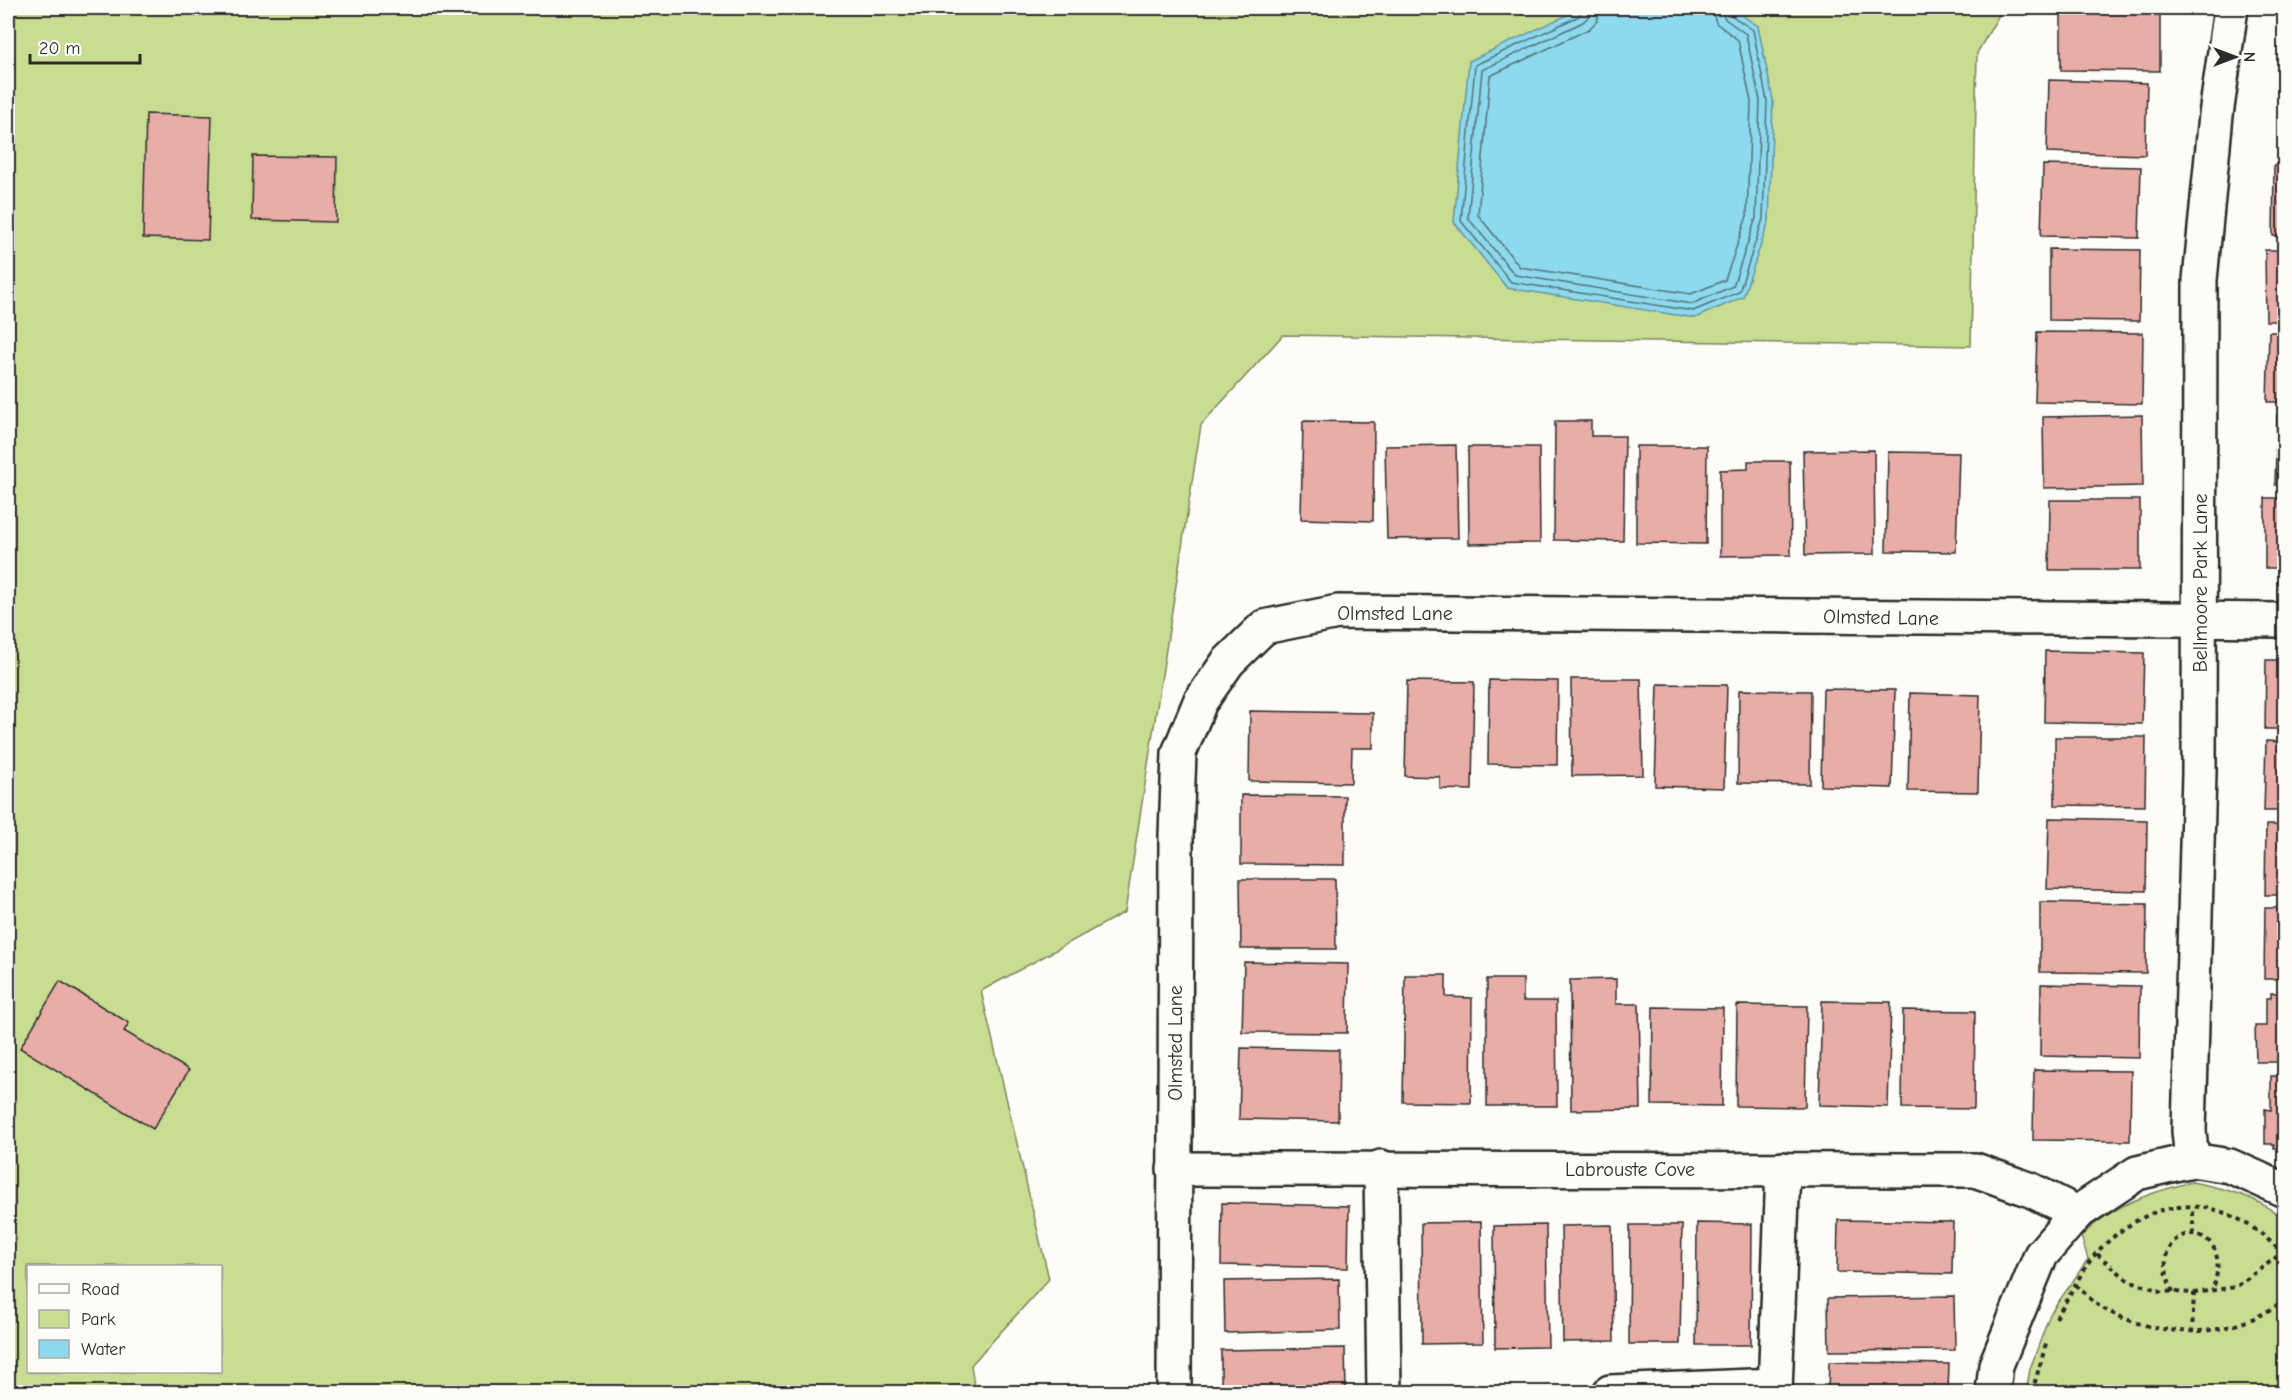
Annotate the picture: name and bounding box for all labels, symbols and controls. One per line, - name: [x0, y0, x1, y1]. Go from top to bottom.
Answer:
- scale bar: [30, 27, 140, 65]
- north arrow: [2205, 27, 2265, 87]
- text: 20 m: [39, 38, 80, 59]
- text: N: [2240, 52, 2258, 62]
- street label: Bellmoore Park Lane: [2189, 493, 2212, 673]
- street label: Olmsted Lane: [1337, 602, 1453, 625]
- street label: Olmsted Lane: [1823, 605, 1939, 630]
- street label: Olmsted Lane: [1164, 985, 1187, 1101]
- street label: Labrouste Cove: [1565, 1158, 1695, 1181]
- legend: [27, 1265, 222, 1373]
- text: Road: [81, 1279, 120, 1300]
- text: Park: [81, 1309, 116, 1330]
- text: Water: [81, 1339, 126, 1360]

